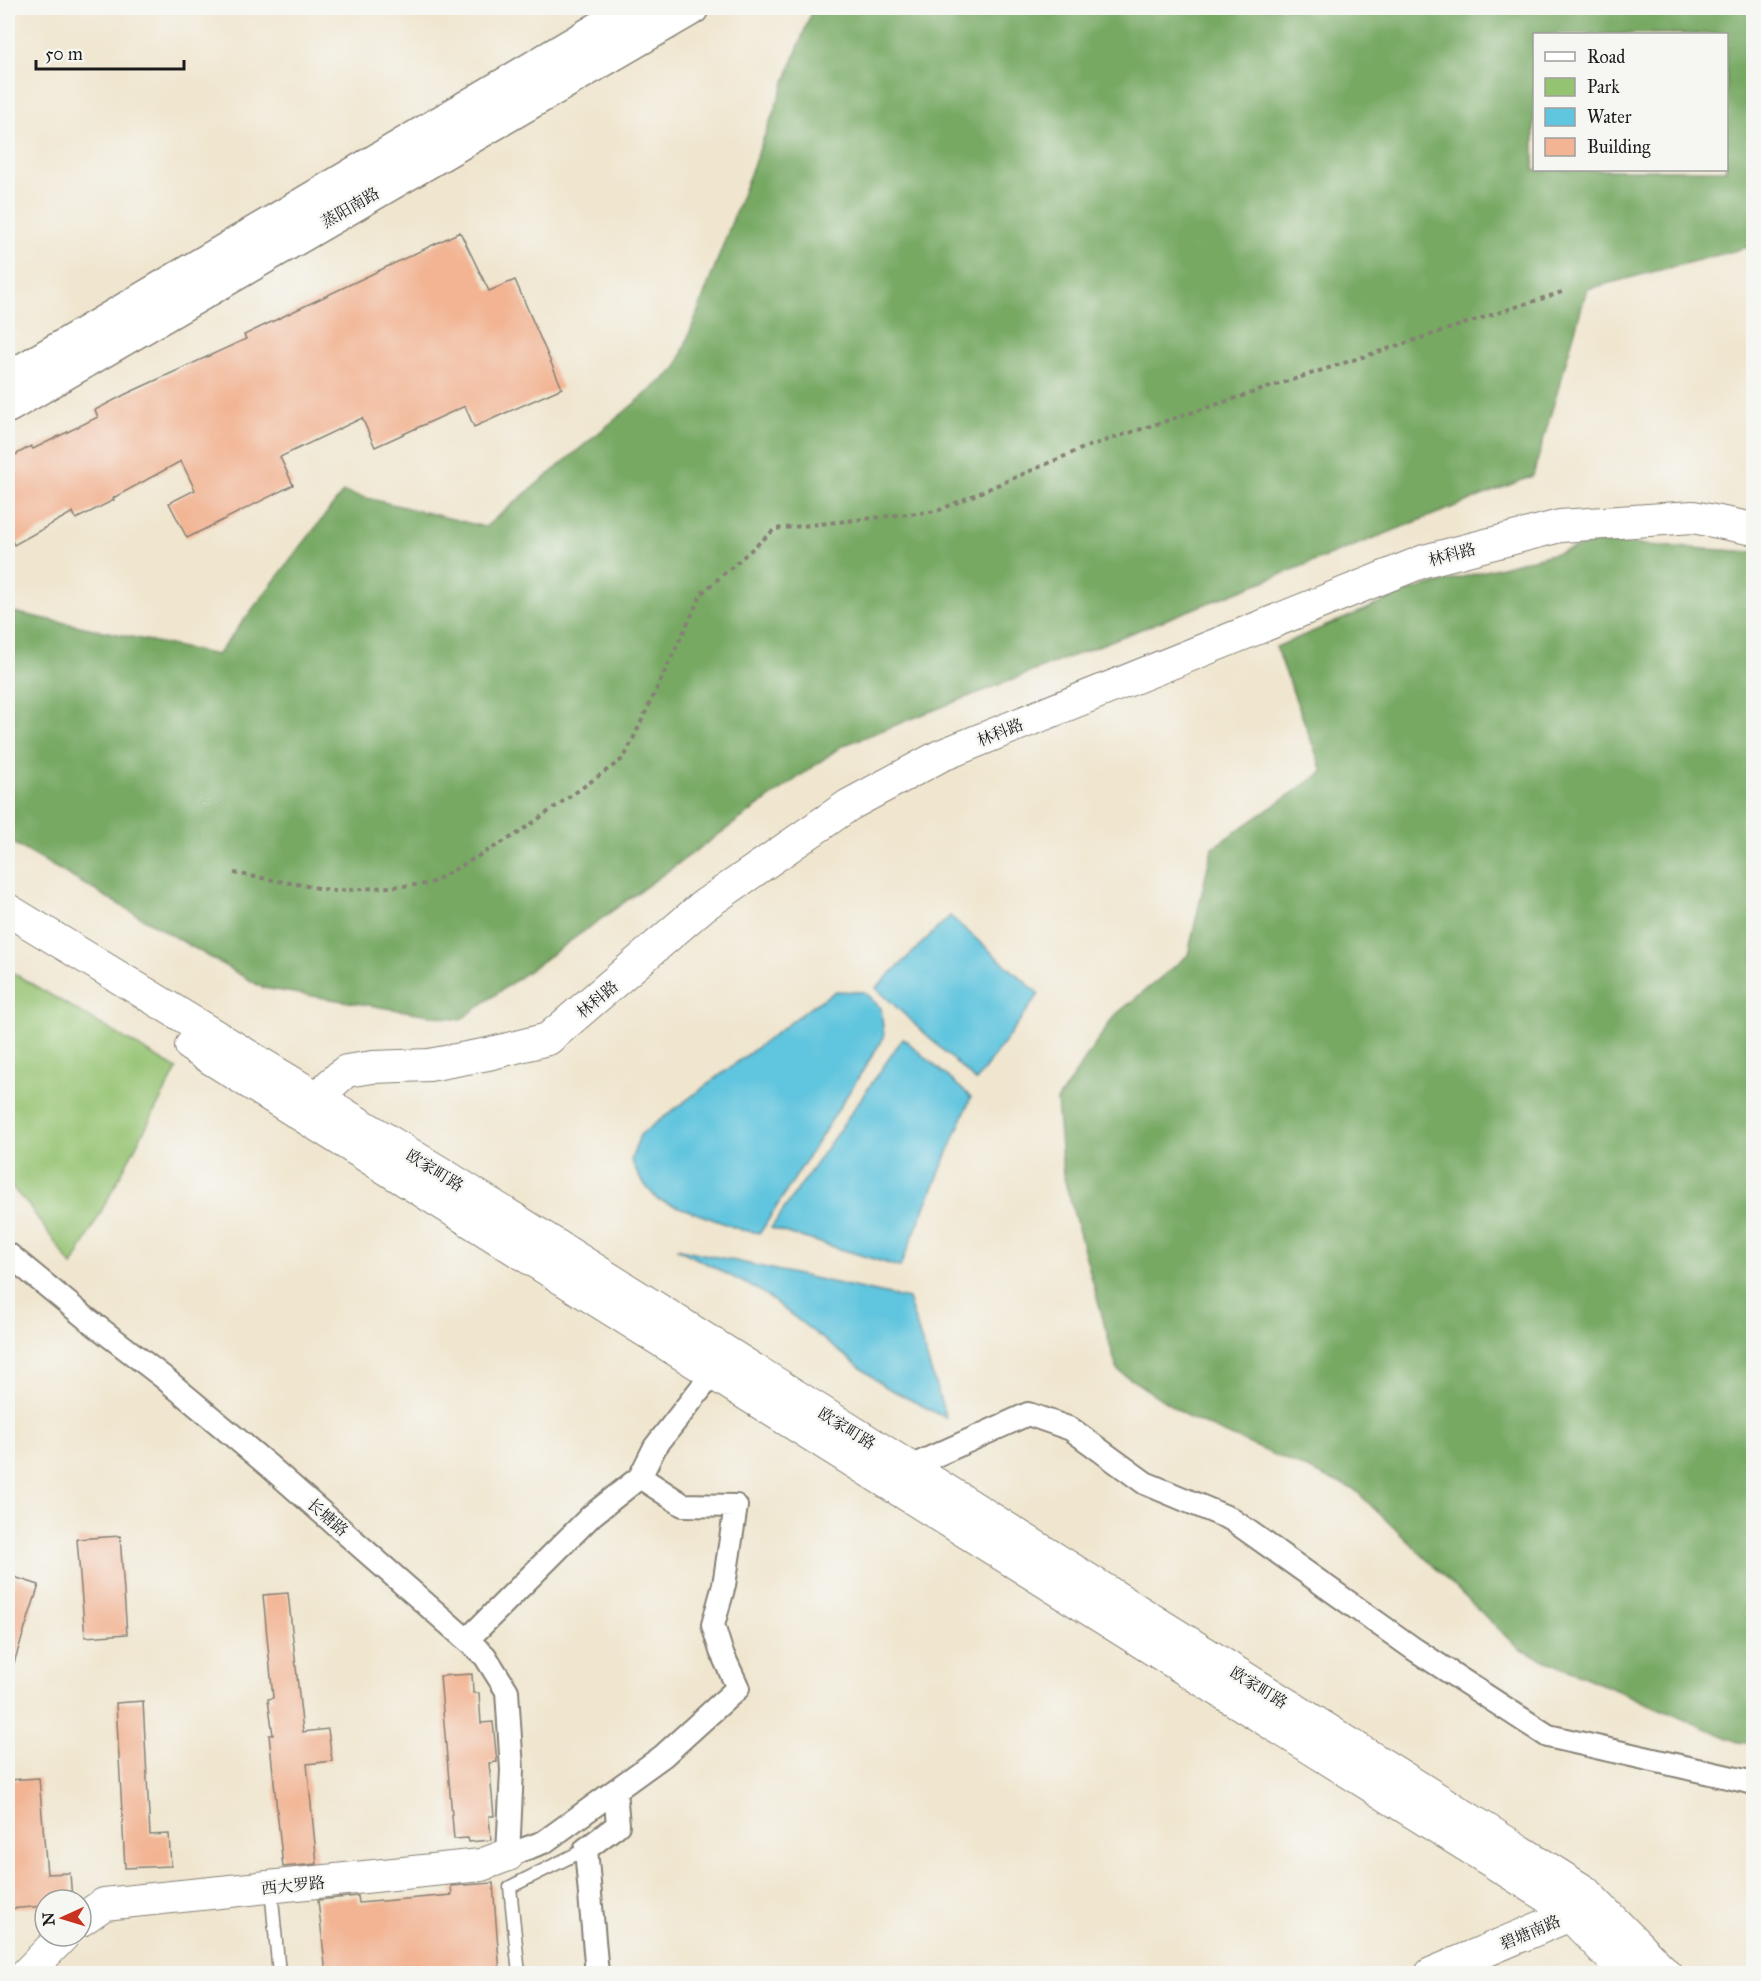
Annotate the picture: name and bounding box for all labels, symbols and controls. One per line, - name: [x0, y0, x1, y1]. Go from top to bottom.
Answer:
- scale bar: [36, 33, 184, 71]
- legend: [1533, 33, 1728, 171]
- text: 50 m: [45, 43, 83, 65]
- text: Road: [1587, 46, 1625, 68]
- text: Park: [1587, 76, 1620, 98]
- text: Water: [1587, 106, 1632, 128]
- text: Building: [1587, 136, 1651, 159]
- street label: 蒸阳南路: [318, 183, 383, 232]
- street label: 林科路: [1426, 539, 1478, 570]
- street label: 林科路: [974, 715, 1026, 750]
- street label: 林科路: [573, 977, 622, 1022]
- street label: 欧家町路: [403, 1145, 467, 1195]
- street label: 欧家町路: [815, 1403, 879, 1453]
- street label: 长塘路: [303, 1494, 352, 1540]
- street label: 欧家町路: [1227, 1662, 1291, 1712]
- street label: 西大罗路: [260, 1873, 326, 1898]
- north arrow: [33, 1888, 93, 1948]
- text: N: [39, 1911, 58, 1926]
- street label: 碧塘南路: [1497, 1911, 1563, 1954]

